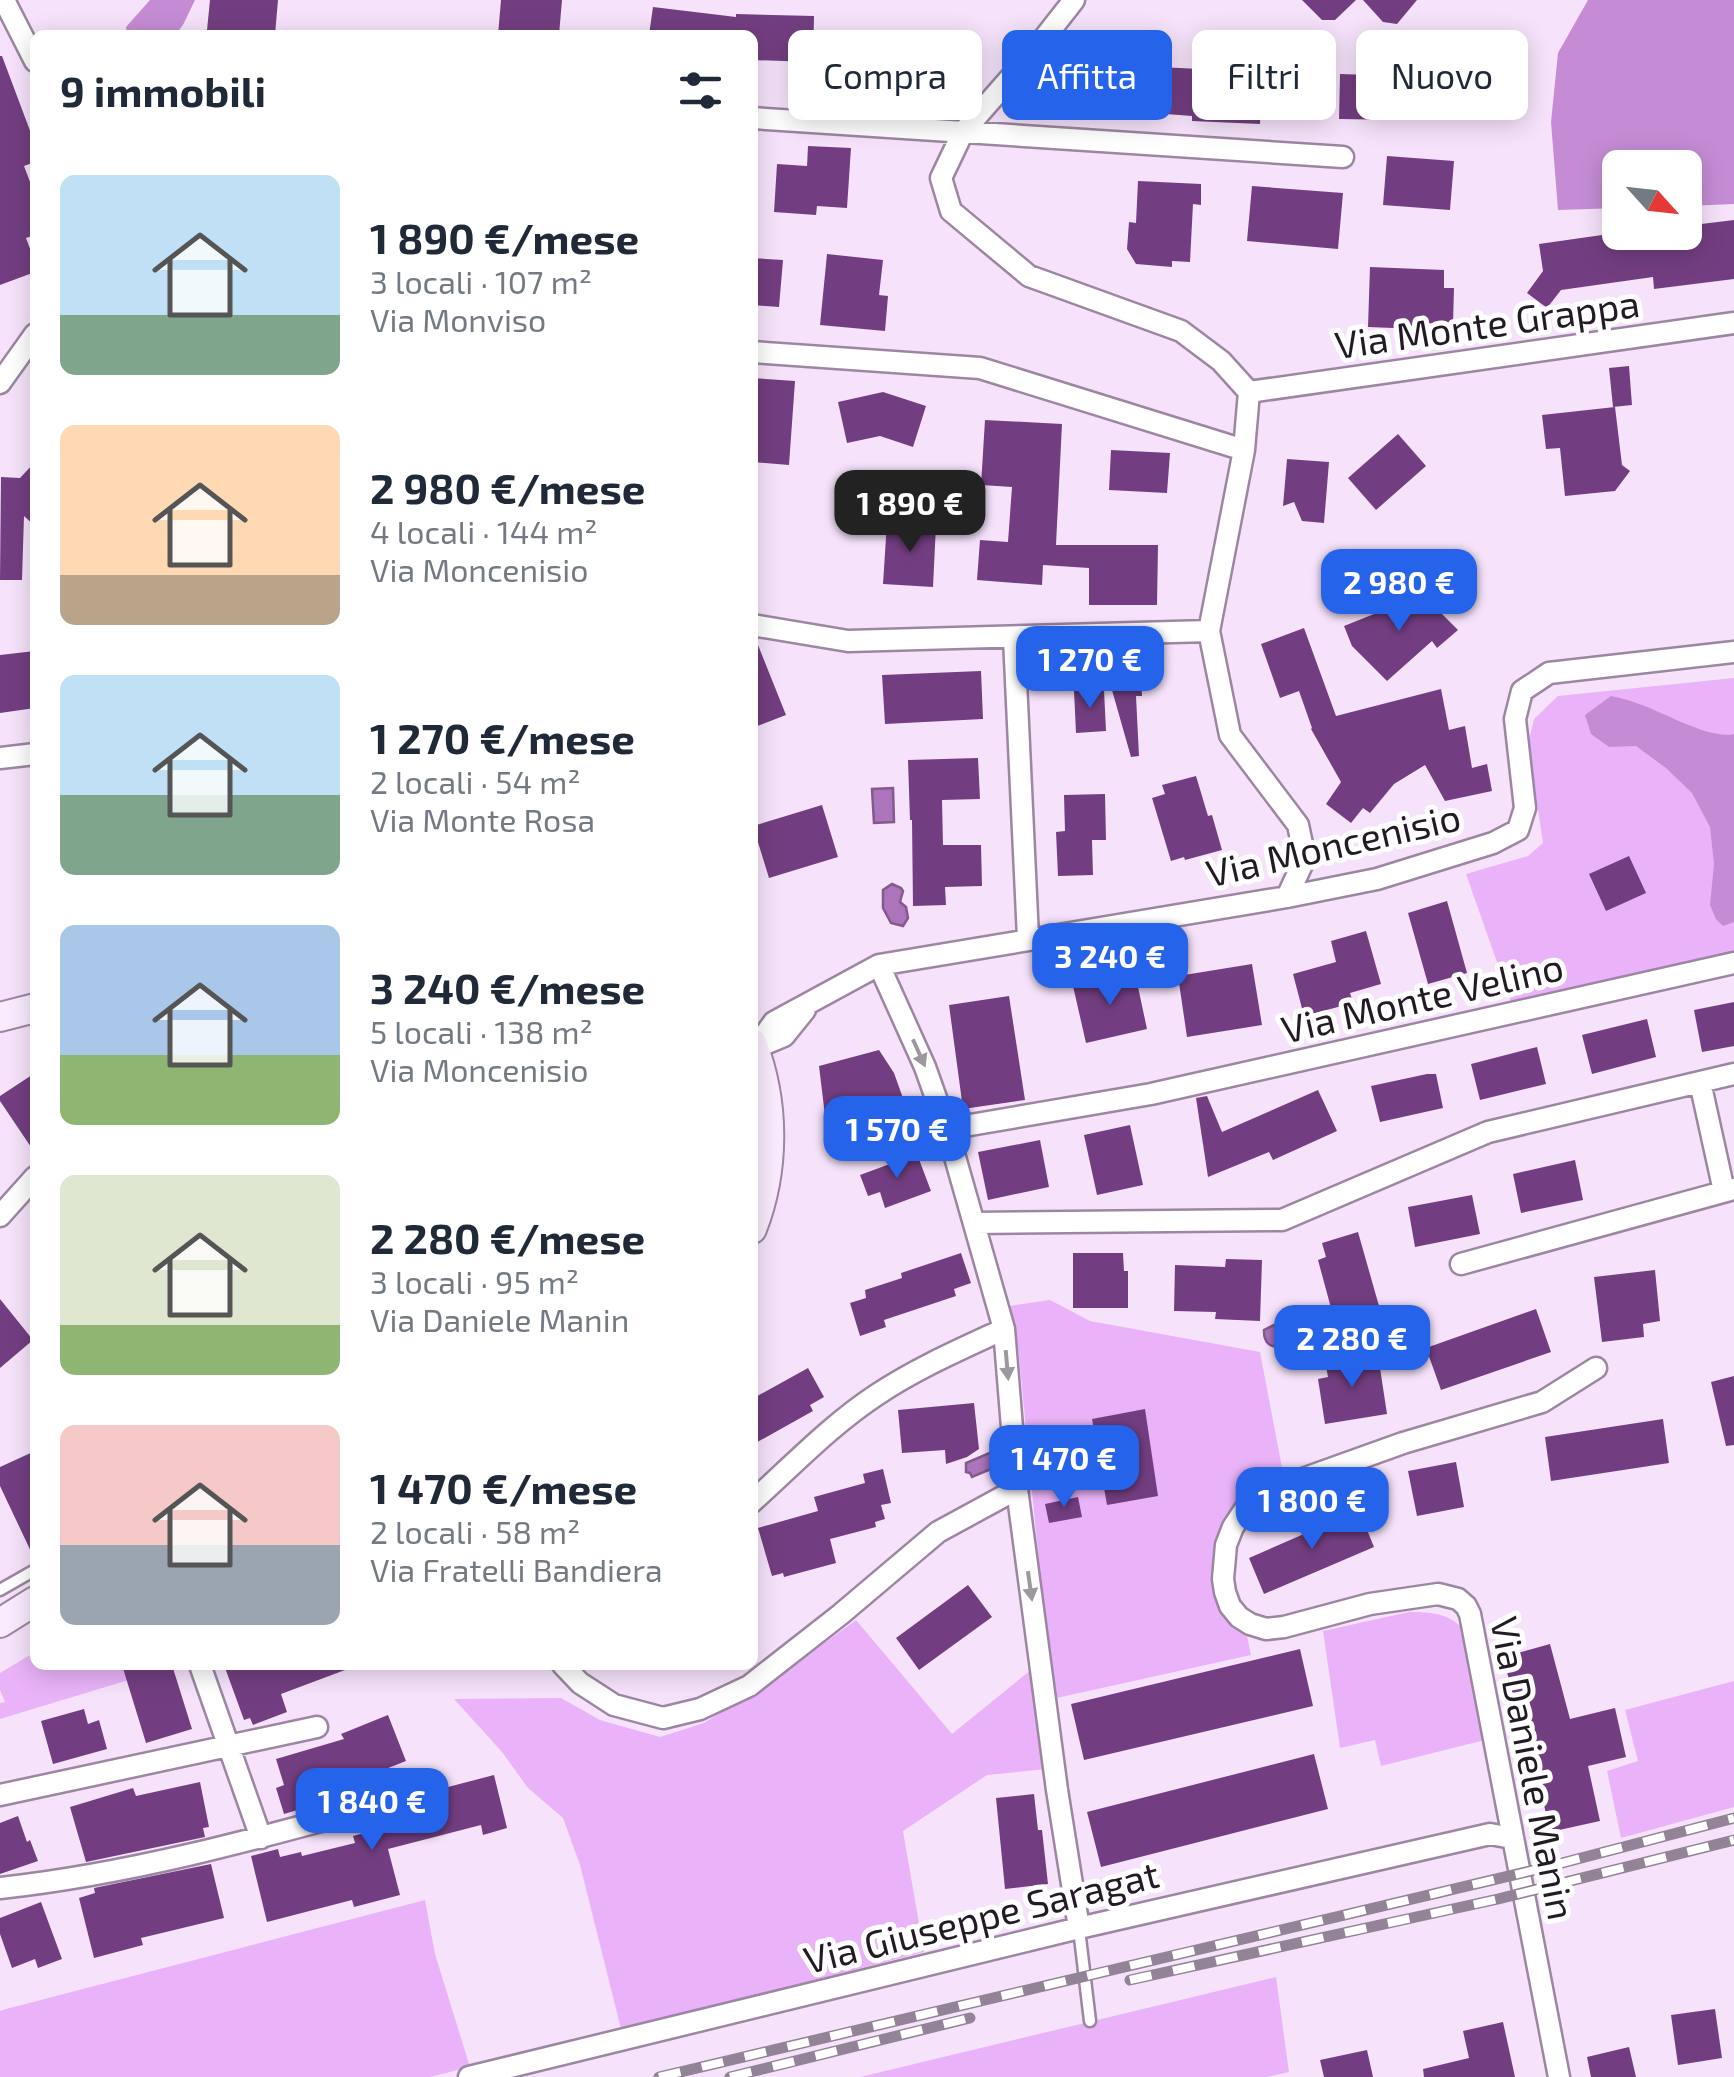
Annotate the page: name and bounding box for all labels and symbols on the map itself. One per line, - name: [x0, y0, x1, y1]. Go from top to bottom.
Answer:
- north arrow: [1602, 150, 1702, 250]
- street label: Via Monte Grappa: [1332, 279, 1642, 367]
- pin: 1 890 €: [818, 470, 1002, 555]
- pin: 2 980 €: [1307, 549, 1491, 634]
- pin: 1 270 €: [998, 626, 1182, 711]
- street label: Via Moncenisio: [1201, 792, 1465, 896]
- pin: 3 240 €: [1018, 923, 1202, 1008]
- street label: Via Monte Velino: [1277, 942, 1567, 1052]
- one-way arrow: [911, 1038, 927, 1068]
- pin: 1 570 €: [805, 1096, 989, 1181]
- pin: 2 280 €: [1260, 1305, 1444, 1390]
- one-way arrow: [999, 1350, 1015, 1382]
- pin: 1 470 €: [972, 1425, 1156, 1510]
- pin: 1 800 €: [1220, 1467, 1404, 1552]
- one-way arrow: [1022, 1571, 1038, 1602]
- street label: Via Daniele Manin: [1482, 1613, 1586, 1923]
- pin: 1 840 €: [280, 1768, 464, 1853]
- street label: Via Giuseppe Saragat: [799, 1850, 1163, 1982]

